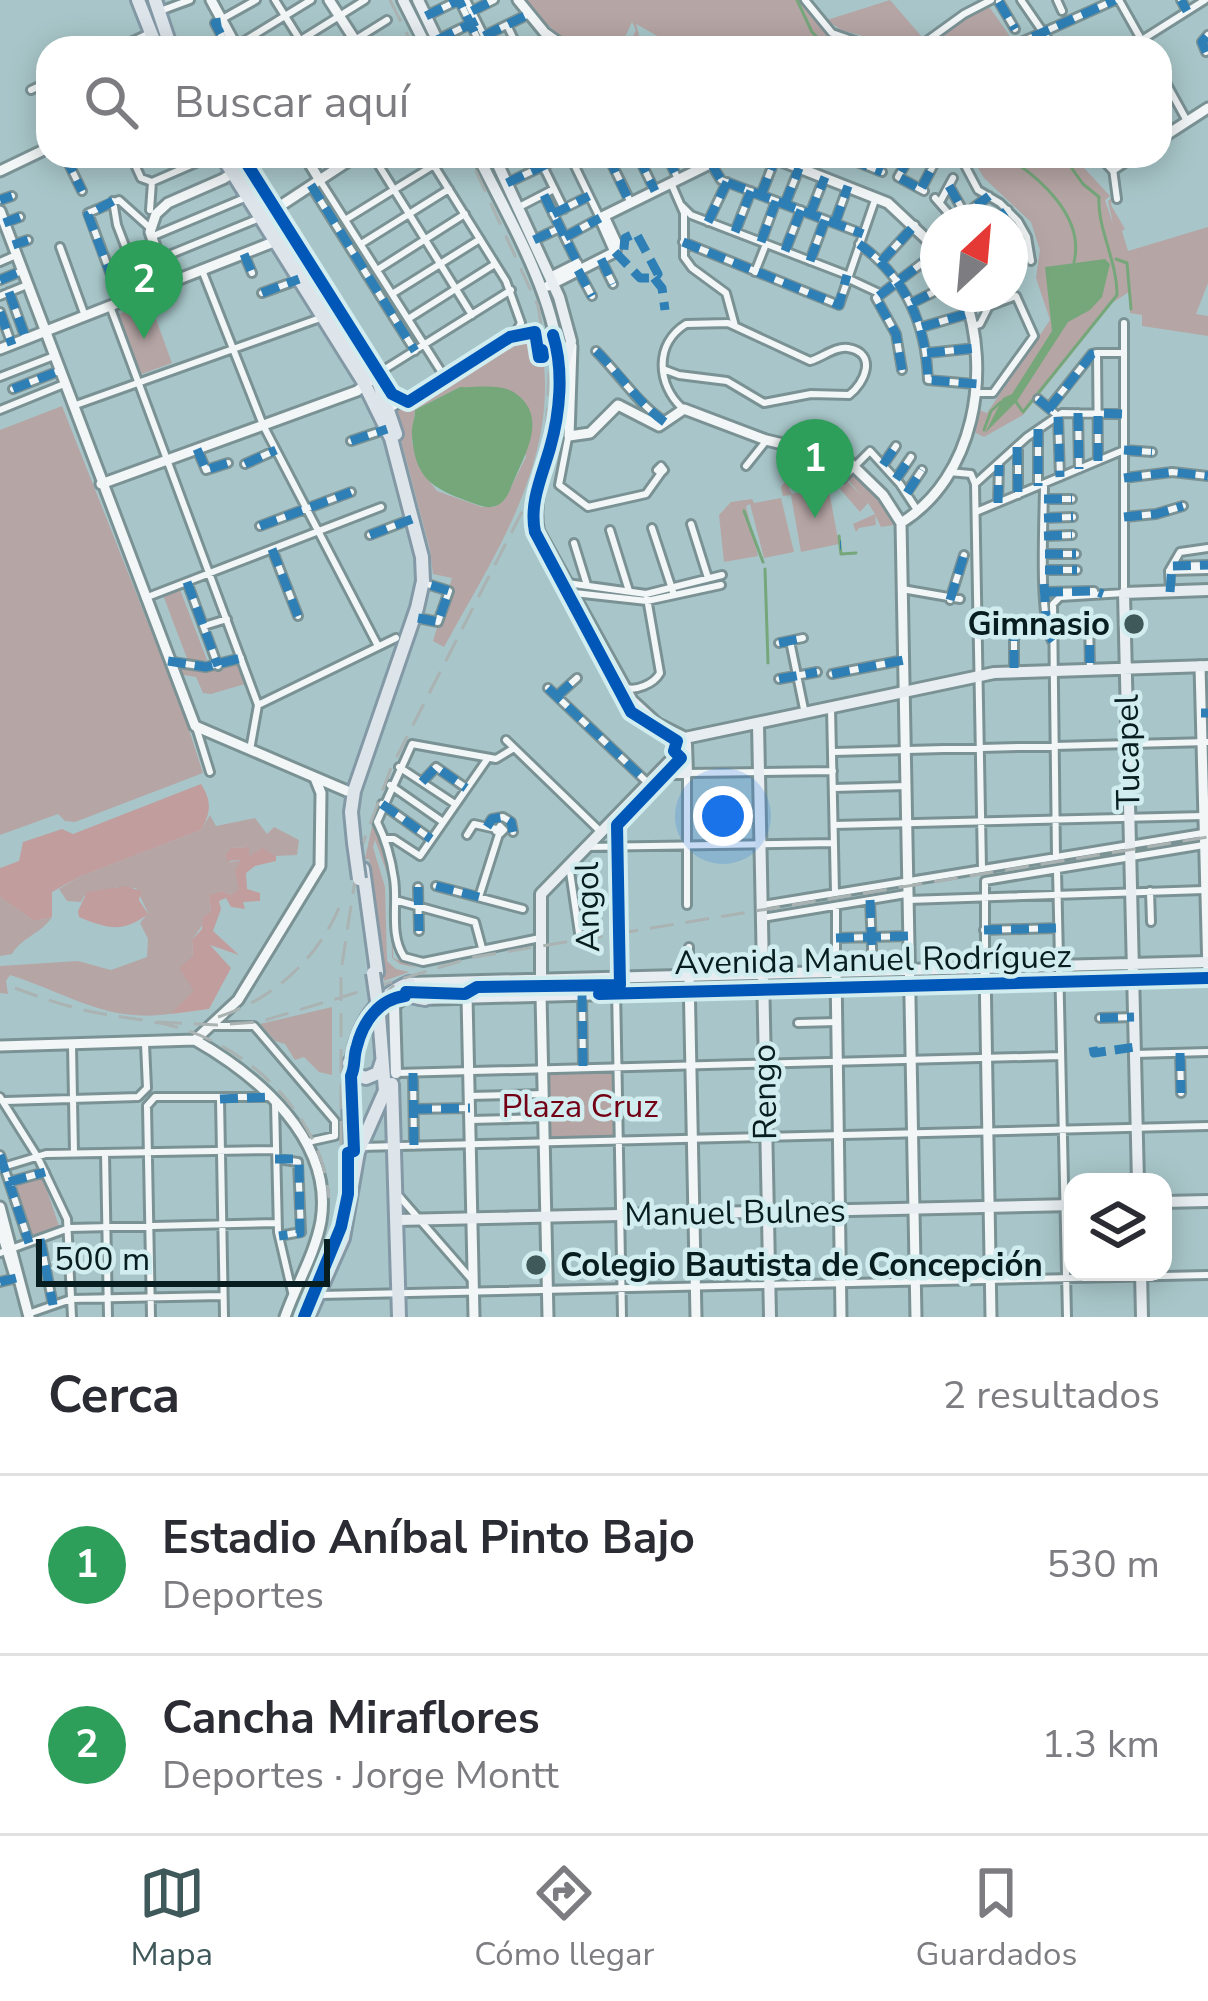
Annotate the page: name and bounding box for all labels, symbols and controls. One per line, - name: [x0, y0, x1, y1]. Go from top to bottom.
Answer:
- search box: [36, 36, 1172, 168]
- icon: search: [78, 69, 144, 135]
- text: Buscar aquí: [174, 72, 409, 133]
- north arrow: [920, 204, 1028, 312]
- pin: 2: [105, 240, 183, 339]
- pin: 1: [776, 419, 854, 518]
- place label: Gimnasio: [967, 602, 1110, 647]
- marker: Gimnasio: [1121, 611, 1147, 637]
- street label: Tucapel: [1104, 694, 1152, 810]
- your location: [693, 786, 753, 846]
- street label: Angol: [565, 861, 611, 953]
- street label: Avenida Manuel Rodríguez: [674, 934, 1072, 986]
- street label: Rengo: [742, 1044, 788, 1140]
- park label: Plaza Cruz: [501, 1084, 659, 1129]
- map controls: [1064, 1173, 1172, 1281]
- button: layers: [1064, 1173, 1172, 1281]
- street label: Manuel Bulnes: [624, 1189, 846, 1237]
- scale bar: [36, 1233, 330, 1286]
- text: 500 m: [54, 1237, 150, 1282]
- place label: Colegio Bautista de Concepción: [560, 1243, 1043, 1288]
- marker: Colegio Bautista de Concepción: [523, 1252, 549, 1278]
- text: Cerca: [48, 1360, 180, 1430]
- text: 2 resultados: [943, 1369, 1160, 1422]
- text: Estadio Aníbal Pinto Bajo: [162, 1508, 695, 1569]
- text: 1: [75, 1538, 99, 1591]
- text: 530 m: [1046, 1538, 1160, 1591]
- text: Deportes: [162, 1569, 324, 1622]
- text: Cancha Miraflores: [162, 1688, 540, 1749]
- text: 2: [75, 1718, 99, 1771]
- text: 1.3 km: [1041, 1718, 1160, 1771]
- text: Deportes · Jorge Montt: [162, 1749, 559, 1802]
- tab: Mapa: [131, 1860, 213, 1977]
- tab: Cómo llegar: [474, 1860, 654, 1977]
- tab: Guardados: [916, 1860, 1077, 1977]

